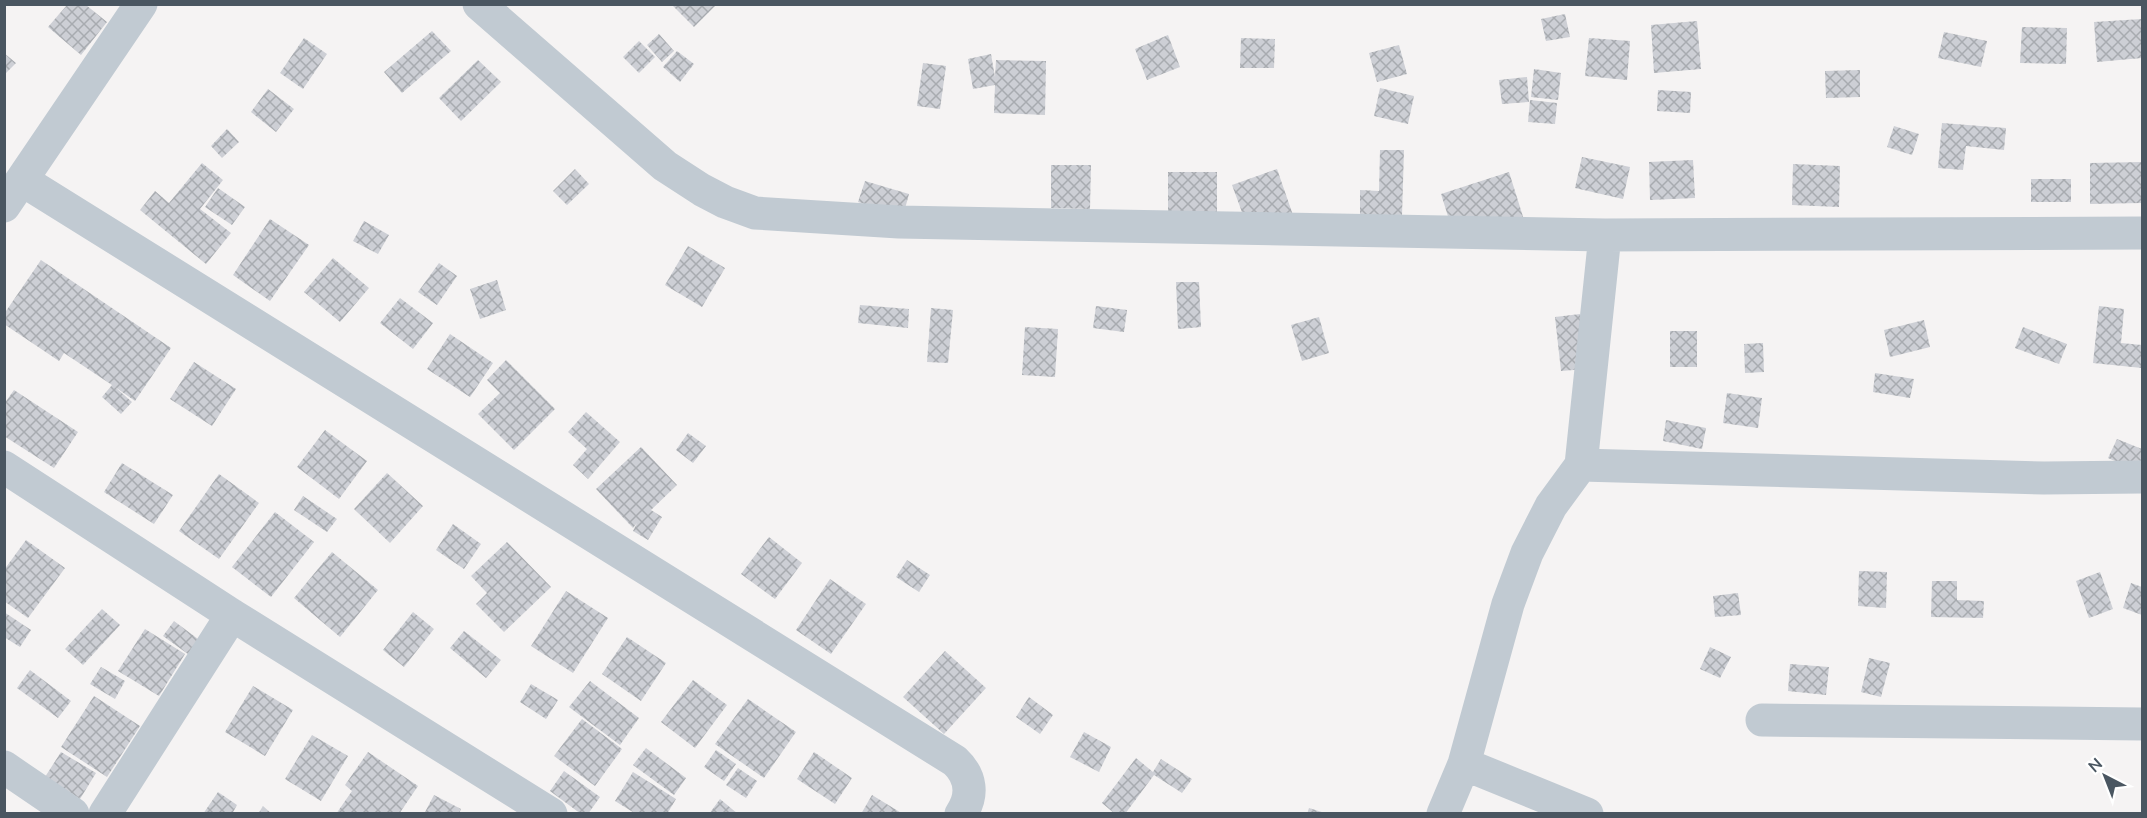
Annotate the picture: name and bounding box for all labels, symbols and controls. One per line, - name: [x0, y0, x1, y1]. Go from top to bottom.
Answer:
- north arrow: [2075, 746, 2135, 806]
- text: N: [2084, 753, 2106, 776]

